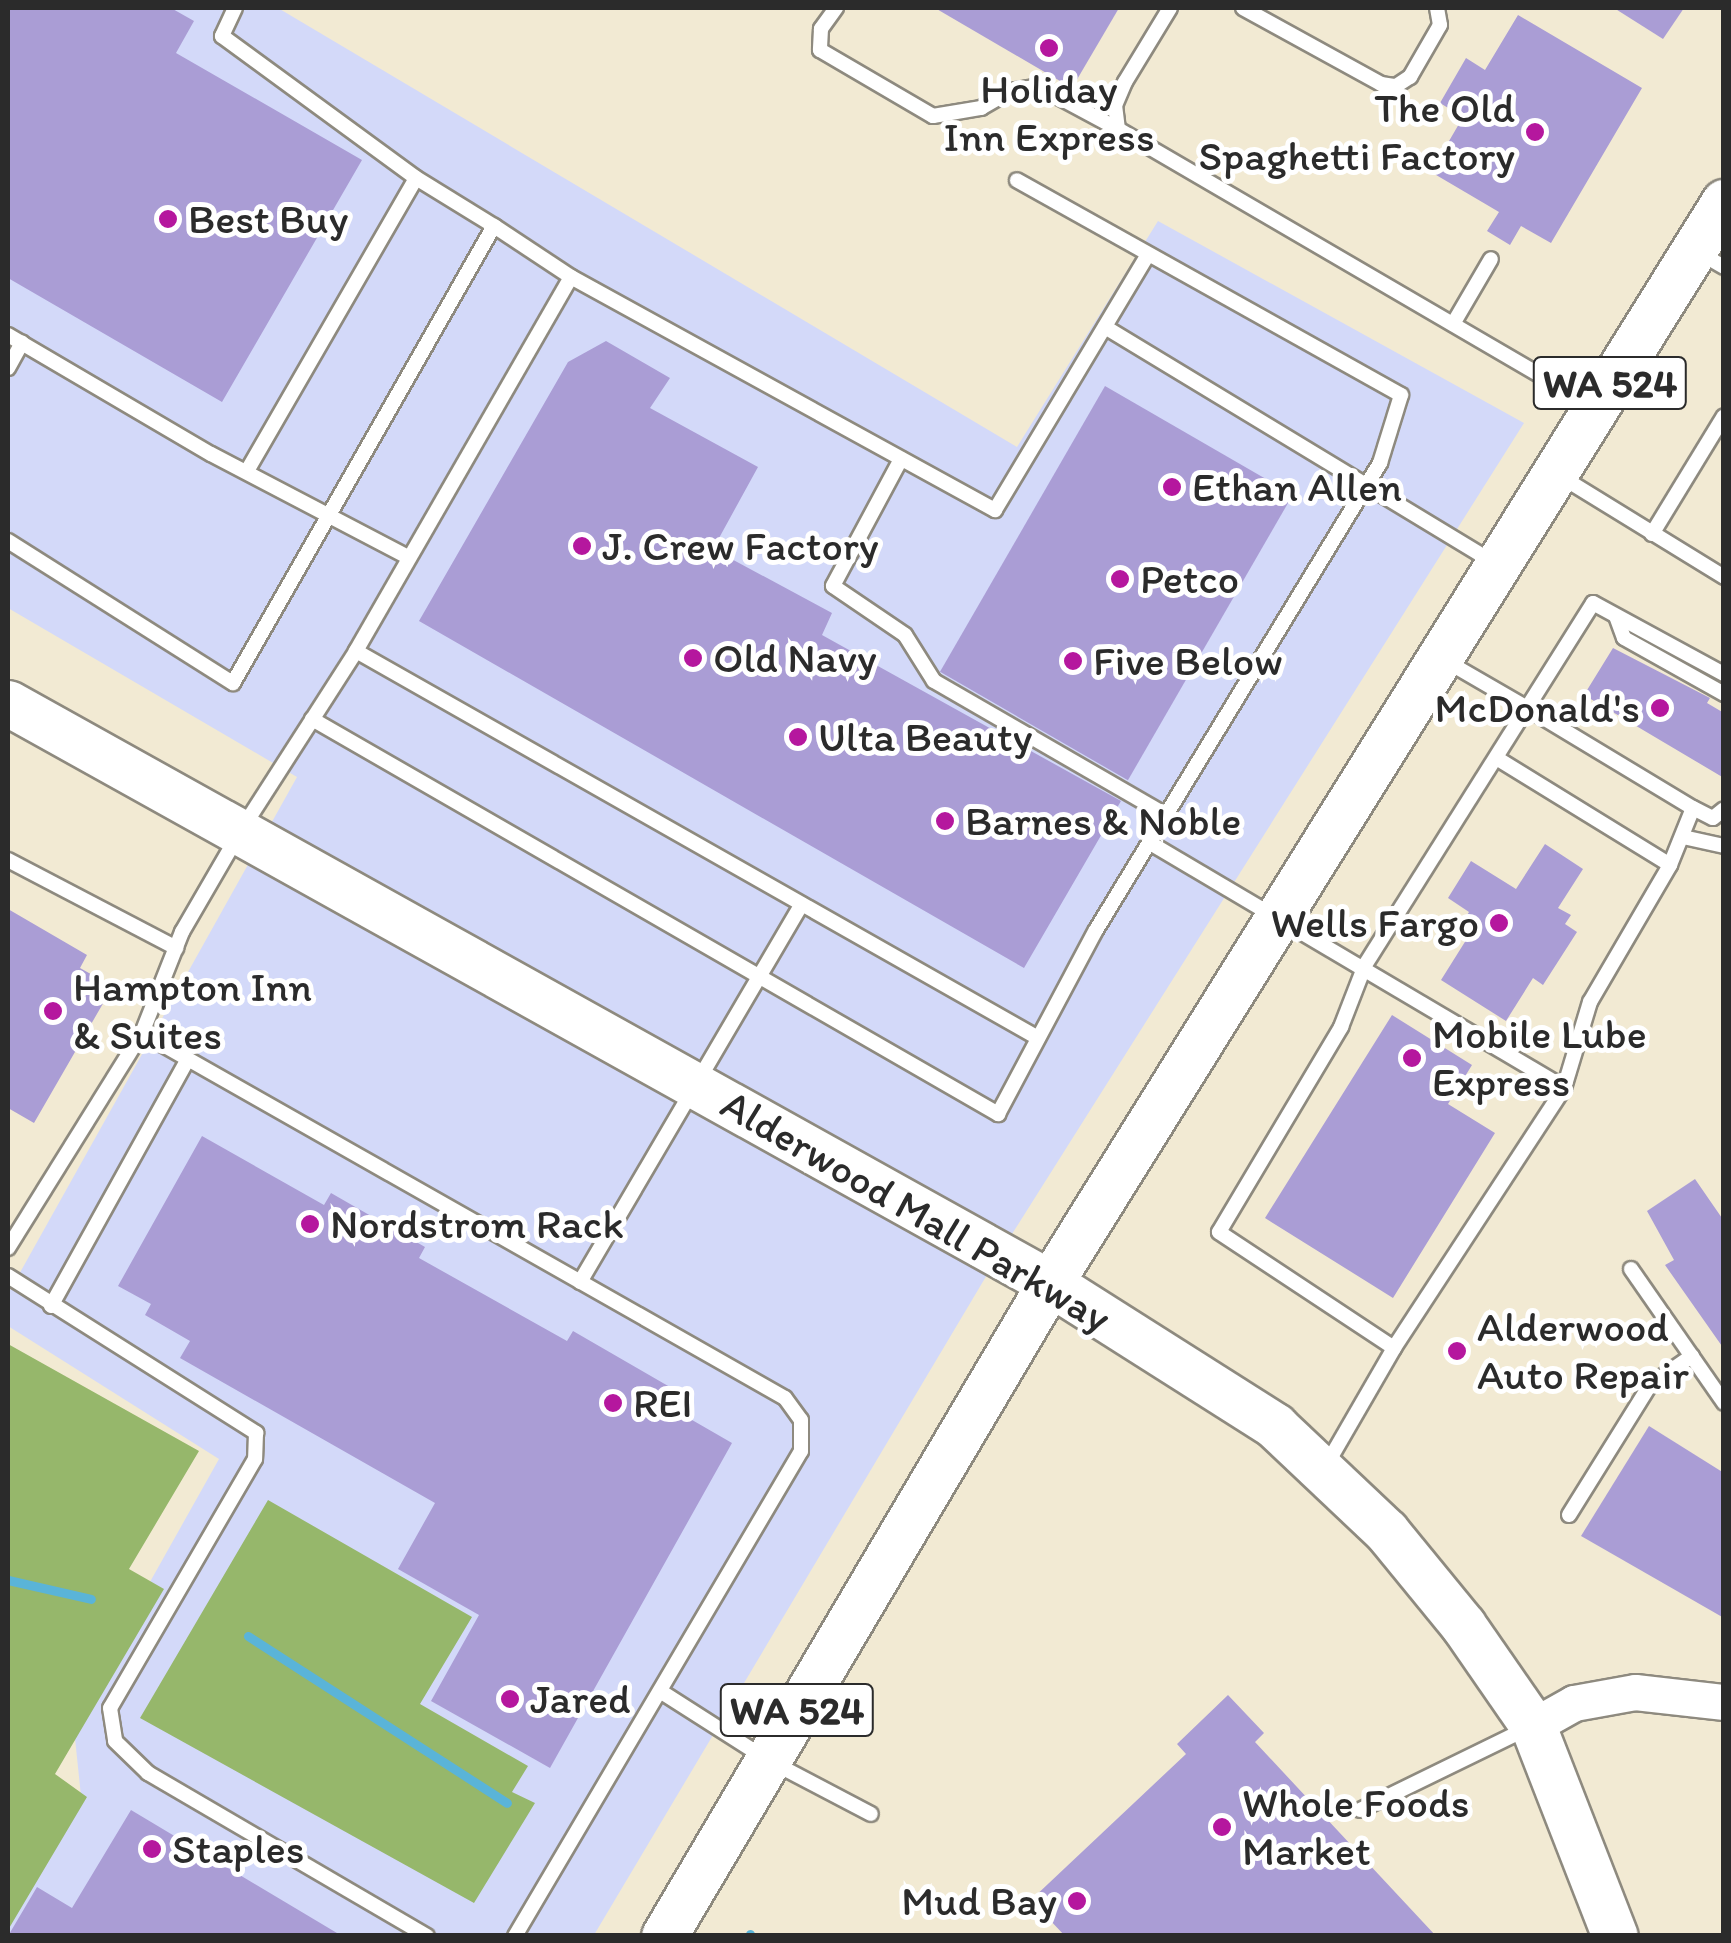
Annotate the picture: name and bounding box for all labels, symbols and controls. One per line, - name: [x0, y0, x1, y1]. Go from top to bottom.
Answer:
- marker: Holiday Inn Express: [1038, 37, 1060, 59]
- place label: Holiday Inn Express: [944, 64, 1154, 162]
- place label: The Old Spaghetti Factory: [1199, 83, 1515, 182]
- marker: The Old Spaghetti Factory: [1524, 121, 1546, 143]
- place label: Best Buy: [188, 194, 349, 244]
- marker: Best Buy: [157, 208, 179, 230]
- road number: WA 524: [1532, 348, 1688, 418]
- place label: Ethan Allen: [1192, 462, 1402, 512]
- marker: Ethan Allen: [1161, 476, 1183, 498]
- place label: J. Crew Factory: [602, 521, 879, 571]
- marker: J. Crew Factory: [571, 535, 593, 557]
- place label: Petco: [1140, 554, 1239, 604]
- marker: Petco: [1109, 568, 1131, 590]
- place label: Old Navy: [713, 633, 876, 683]
- place label: Five Below: [1093, 636, 1283, 686]
- marker: Old Navy: [682, 647, 704, 669]
- marker: Five Below: [1062, 650, 1084, 672]
- place label: McDonald's: [1435, 683, 1640, 733]
- marker: McDonald's: [1649, 697, 1671, 719]
- place label: Ulta Beauty: [818, 712, 1031, 762]
- marker: Ulta Beauty: [787, 726, 809, 748]
- place label: Barnes & Noble: [965, 796, 1241, 846]
- marker: Barnes & Noble: [934, 810, 956, 832]
- place label: Wells Fargo: [1271, 898, 1479, 948]
- marker: Wells Fargo: [1488, 912, 1510, 934]
- place label: Hampton Inn & Suites: [73, 962, 312, 1060]
- marker: Hampton Inn & Suites: [42, 1000, 64, 1022]
- place label: Mobile Lube Express: [1432, 1009, 1647, 1108]
- marker: Mobile Lube Express: [1401, 1047, 1423, 1069]
- street label: Alderwood Mall Parkway: [713, 1079, 1119, 1343]
- place label: Nordstrom Rack: [330, 1199, 624, 1249]
- marker: Nordstrom Rack: [299, 1213, 321, 1235]
- place label: Alderwood Auto Repair: [1477, 1302, 1688, 1400]
- marker: Alderwood Auto Repair: [1446, 1340, 1468, 1362]
- place label: REI: [633, 1378, 692, 1428]
- marker: REI: [602, 1392, 624, 1414]
- place label: Jared: [530, 1674, 631, 1724]
- road number: WA 524: [720, 1675, 874, 1745]
- marker: Jared: [499, 1688, 521, 1710]
- place label: Whole Foods Market: [1242, 1778, 1468, 1876]
- marker: Whole Foods Market: [1211, 1816, 1233, 1838]
- place label: Staples: [172, 1824, 305, 1874]
- marker: Staples: [141, 1838, 163, 1860]
- place label: Mud Bay: [900, 1876, 1057, 1926]
- marker: Mud Bay: [1066, 1890, 1088, 1912]

